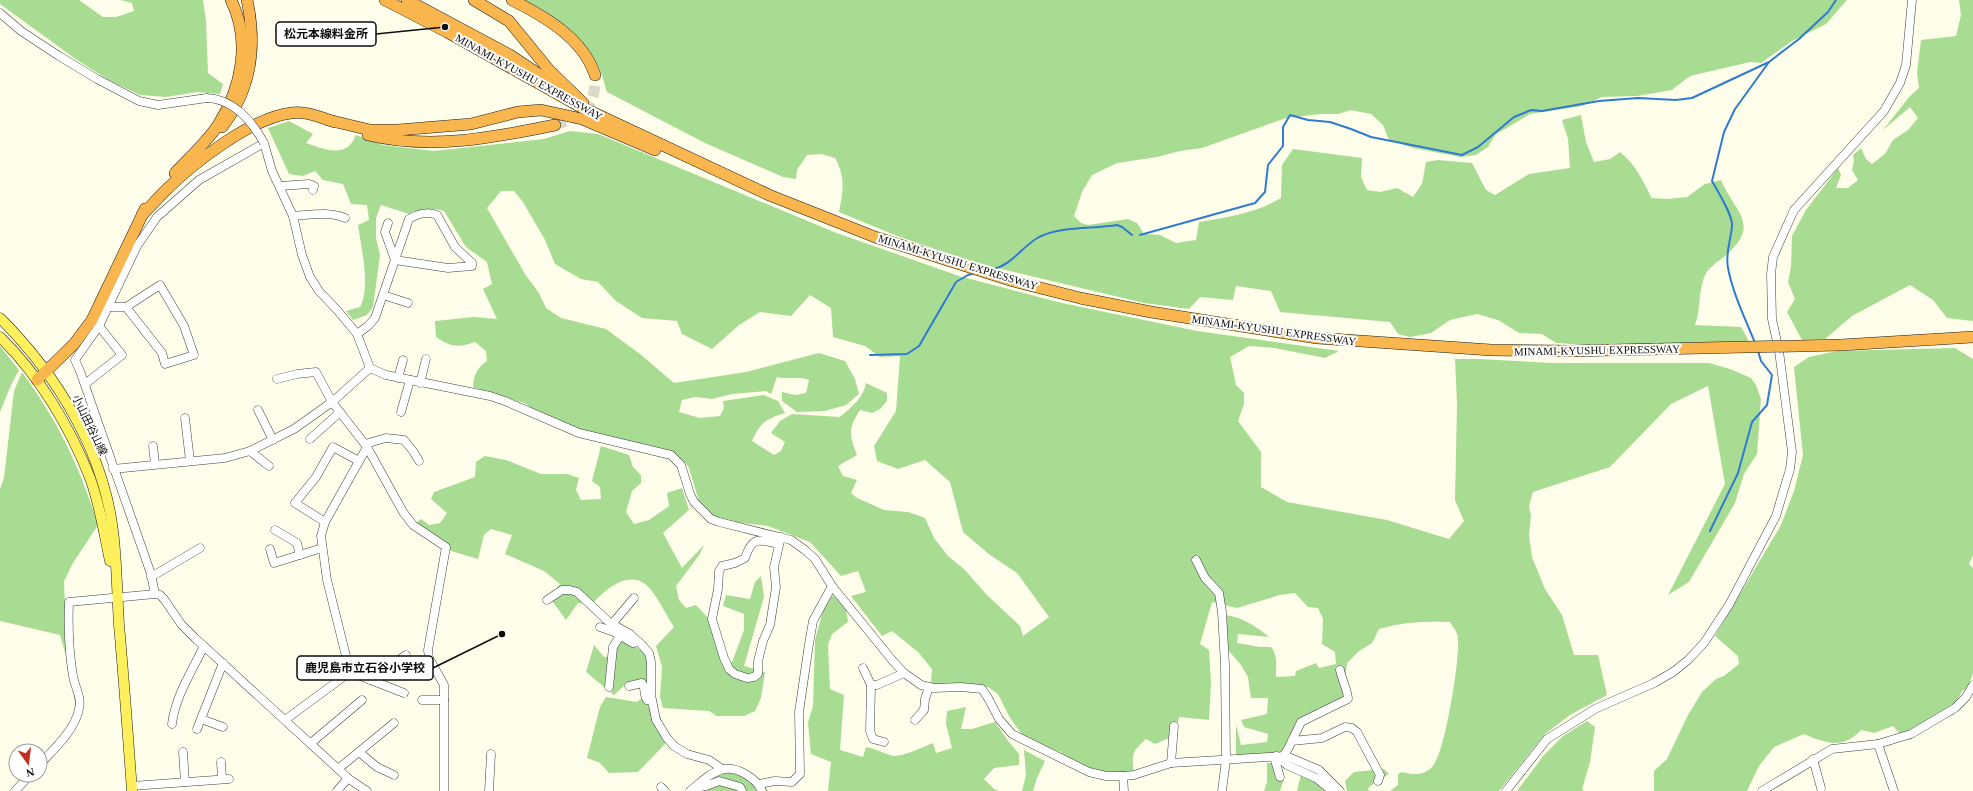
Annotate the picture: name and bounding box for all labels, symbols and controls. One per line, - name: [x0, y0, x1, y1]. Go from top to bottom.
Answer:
- callout: 松元本線料金所: [276, 22, 376, 46]
- text: 松元本線料金所: [284, 27, 368, 41]
- street label: MINAMI-KYUSHU EXPRESSWAY: [453, 31, 605, 123]
- street label: MINAMI-KYUSHU EXPRESSWAY: [877, 232, 1039, 292]
- street label: MINAMI-KYUSHU EXPRESSWAY: [1191, 312, 1357, 348]
- street label: MINAMI-KYUSHU EXPRESSWAY: [1514, 343, 1680, 357]
- street label: 小山田谷山線: [70, 393, 110, 457]
- callout: 鹿児島市立石谷小学校: [297, 656, 433, 680]
- text: 鹿児島市立石谷小学校: [305, 661, 425, 675]
- north arrow: [8, 743, 48, 783]
- text: N: [25, 766, 36, 779]

